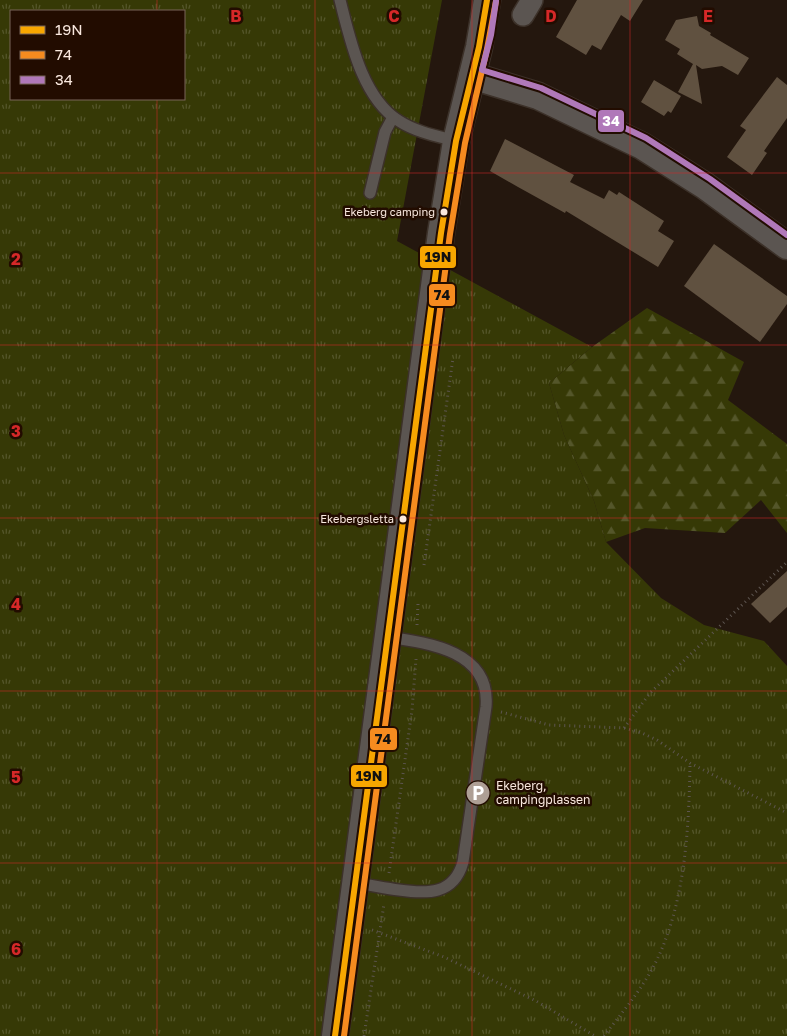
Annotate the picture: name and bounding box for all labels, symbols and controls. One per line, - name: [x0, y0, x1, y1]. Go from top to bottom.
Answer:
- text: B: [230, 6, 242, 26]
- text: C: [388, 6, 400, 26]
- text: D: [545, 6, 557, 26]
- text: E: [703, 6, 713, 26]
- legend: [10, 10, 185, 100]
- text: 19N: [55, 20, 83, 38]
- text: 74: [55, 45, 72, 63]
- text: 34: [55, 70, 73, 88]
- line badge: 34: [597, 109, 625, 133]
- text: 34: [602, 112, 620, 129]
- place label: Ekeberg camping: [344, 205, 435, 218]
- marker: Ekeberg camping: [439, 207, 449, 217]
- line badge: 19N: [419, 245, 457, 269]
- text: 19N: [425, 248, 451, 265]
- text: 2: [11, 249, 21, 269]
- line badge: 74: [428, 283, 456, 307]
- text: 74: [434, 286, 450, 303]
- text: 3: [11, 421, 21, 441]
- place label: Ekebergsletta: [320, 512, 394, 525]
- marker: Ekebergsletta: [398, 514, 408, 524]
- text: 4: [11, 594, 21, 614]
- line badge: 74: [369, 727, 398, 751]
- text: 74: [375, 730, 391, 747]
- line badge: 19N: [350, 764, 388, 788]
- text: 5: [11, 767, 21, 787]
- text: 19N: [356, 767, 382, 784]
- place label: Ekeberg, campingplassen: [496, 778, 590, 807]
- parking icon: Ekeberg, campingplassen: [465, 780, 491, 806]
- text: 6: [11, 939, 21, 959]

